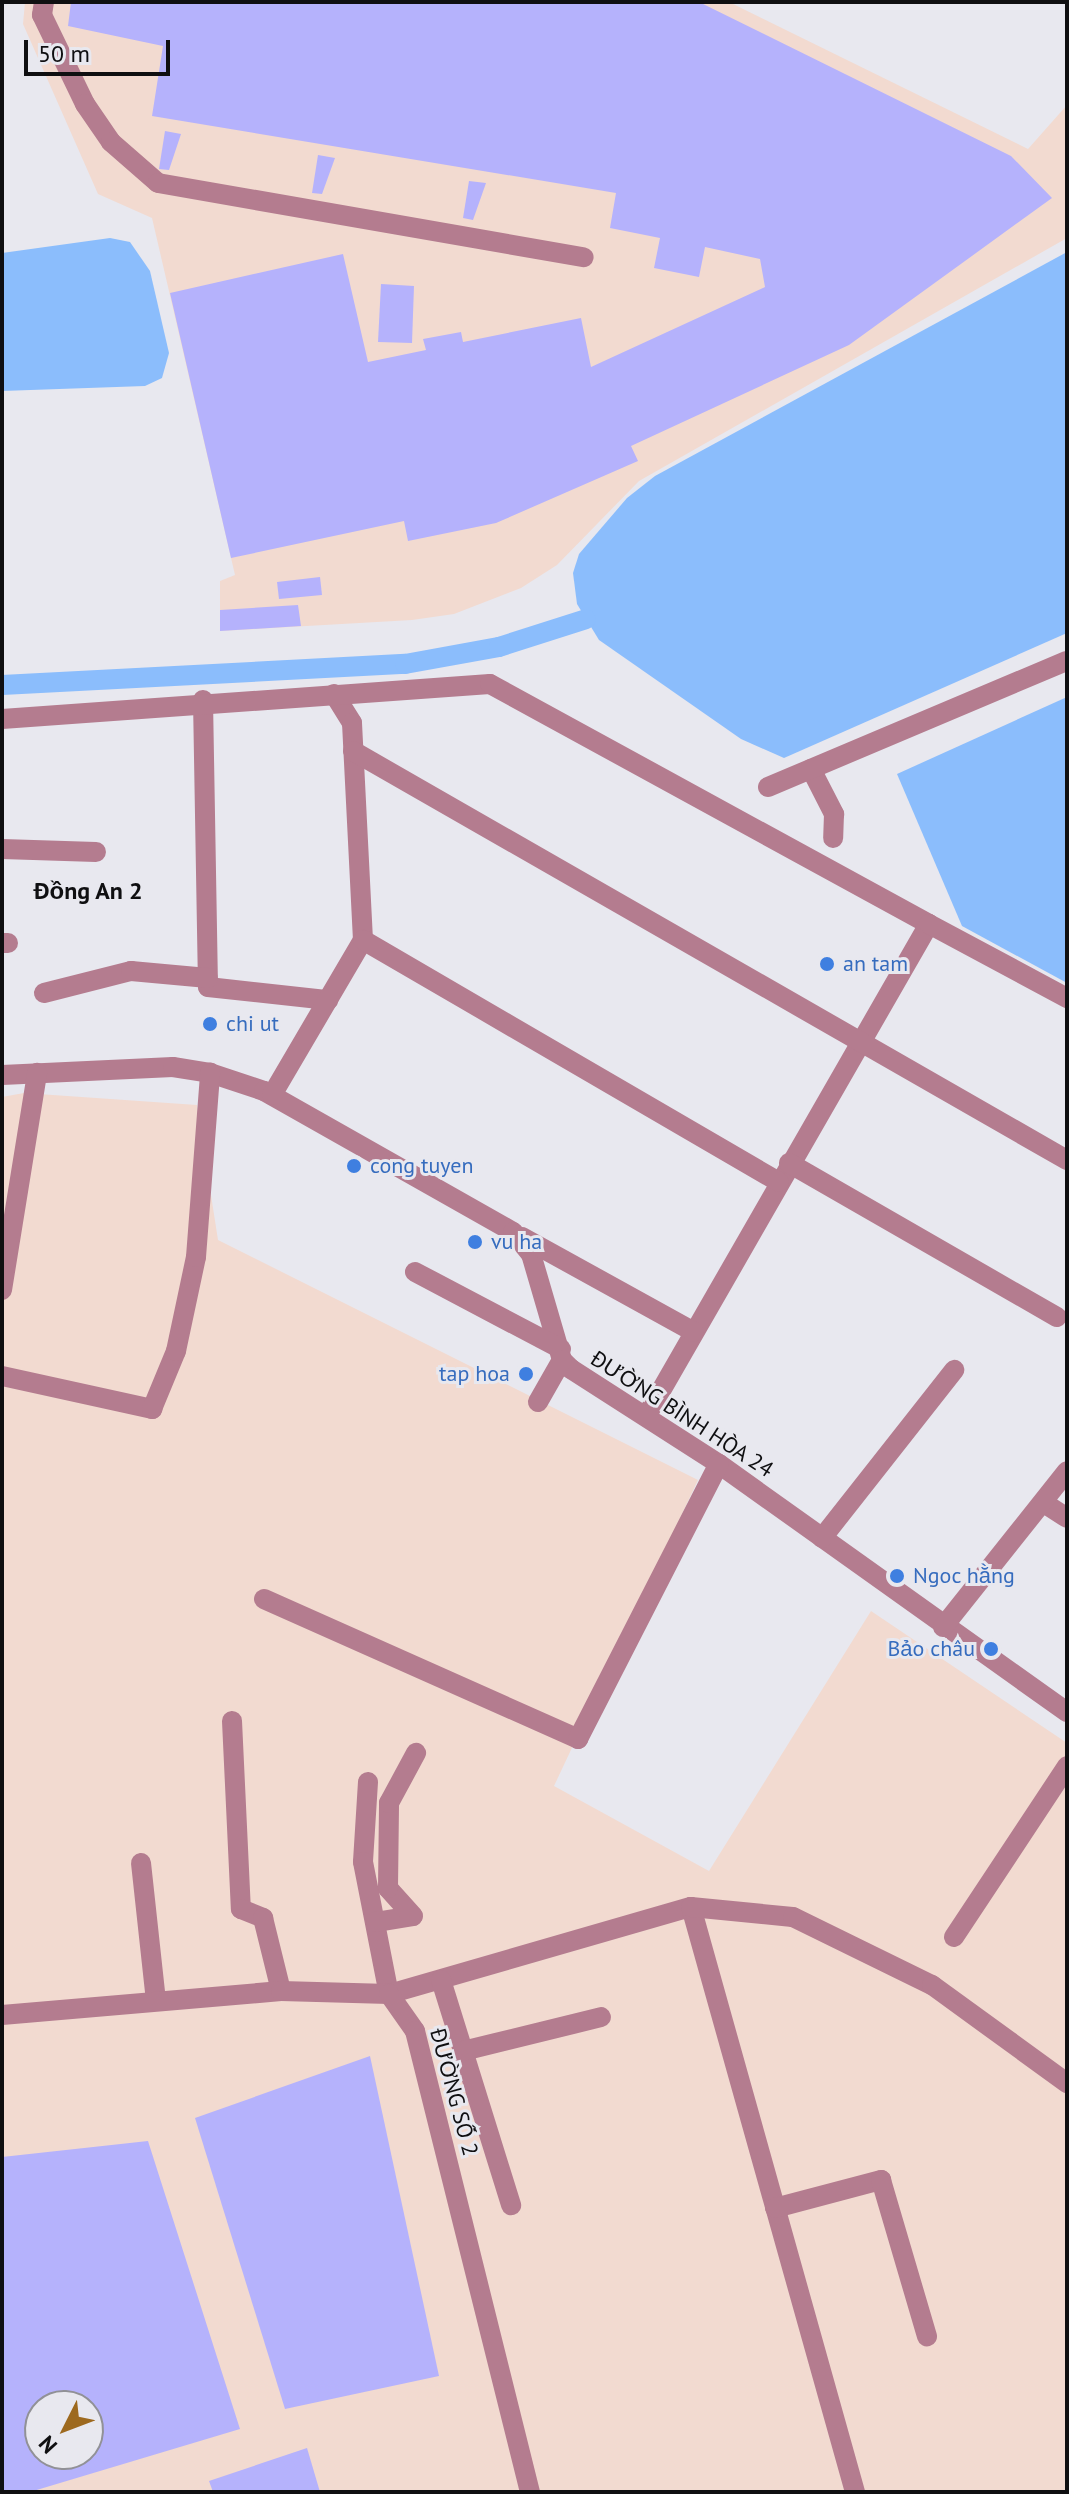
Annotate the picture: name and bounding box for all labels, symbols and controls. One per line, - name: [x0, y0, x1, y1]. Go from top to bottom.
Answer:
- scale bar: [28, 24, 174, 74]
- text: 50 m: [38, 38, 90, 69]
- district label: Đồng An 2: [33, 877, 143, 905]
- place label: an tam: [843, 951, 908, 977]
- marker: an tam: [818, 955, 836, 973]
- place label: chi ut: [226, 1011, 279, 1037]
- marker: chi ut: [201, 1015, 219, 1033]
- place label: cong tuyen: [370, 1153, 473, 1179]
- marker: cong tuyen: [345, 1157, 363, 1175]
- place label: vu ha: [491, 1229, 542, 1255]
- marker: vu ha: [466, 1233, 484, 1251]
- street label: ĐƯỜNG BÌNH HÒA 24: [585, 1345, 779, 1483]
- place label: tap hoa: [439, 1361, 510, 1387]
- marker: tap hoa: [517, 1365, 535, 1383]
- place label: Ngoc hằng: [913, 1563, 1015, 1589]
- marker: Ngoc hằng: [888, 1567, 906, 1585]
- place label: Bảo châu: [888, 1636, 975, 1662]
- marker: Bảo châu: [982, 1640, 1000, 1658]
- street label: ĐƯỜNG SỐ 2: [424, 2025, 484, 2159]
- north arrow: [24, 2390, 104, 2470]
- text: N: [32, 2430, 63, 2459]

